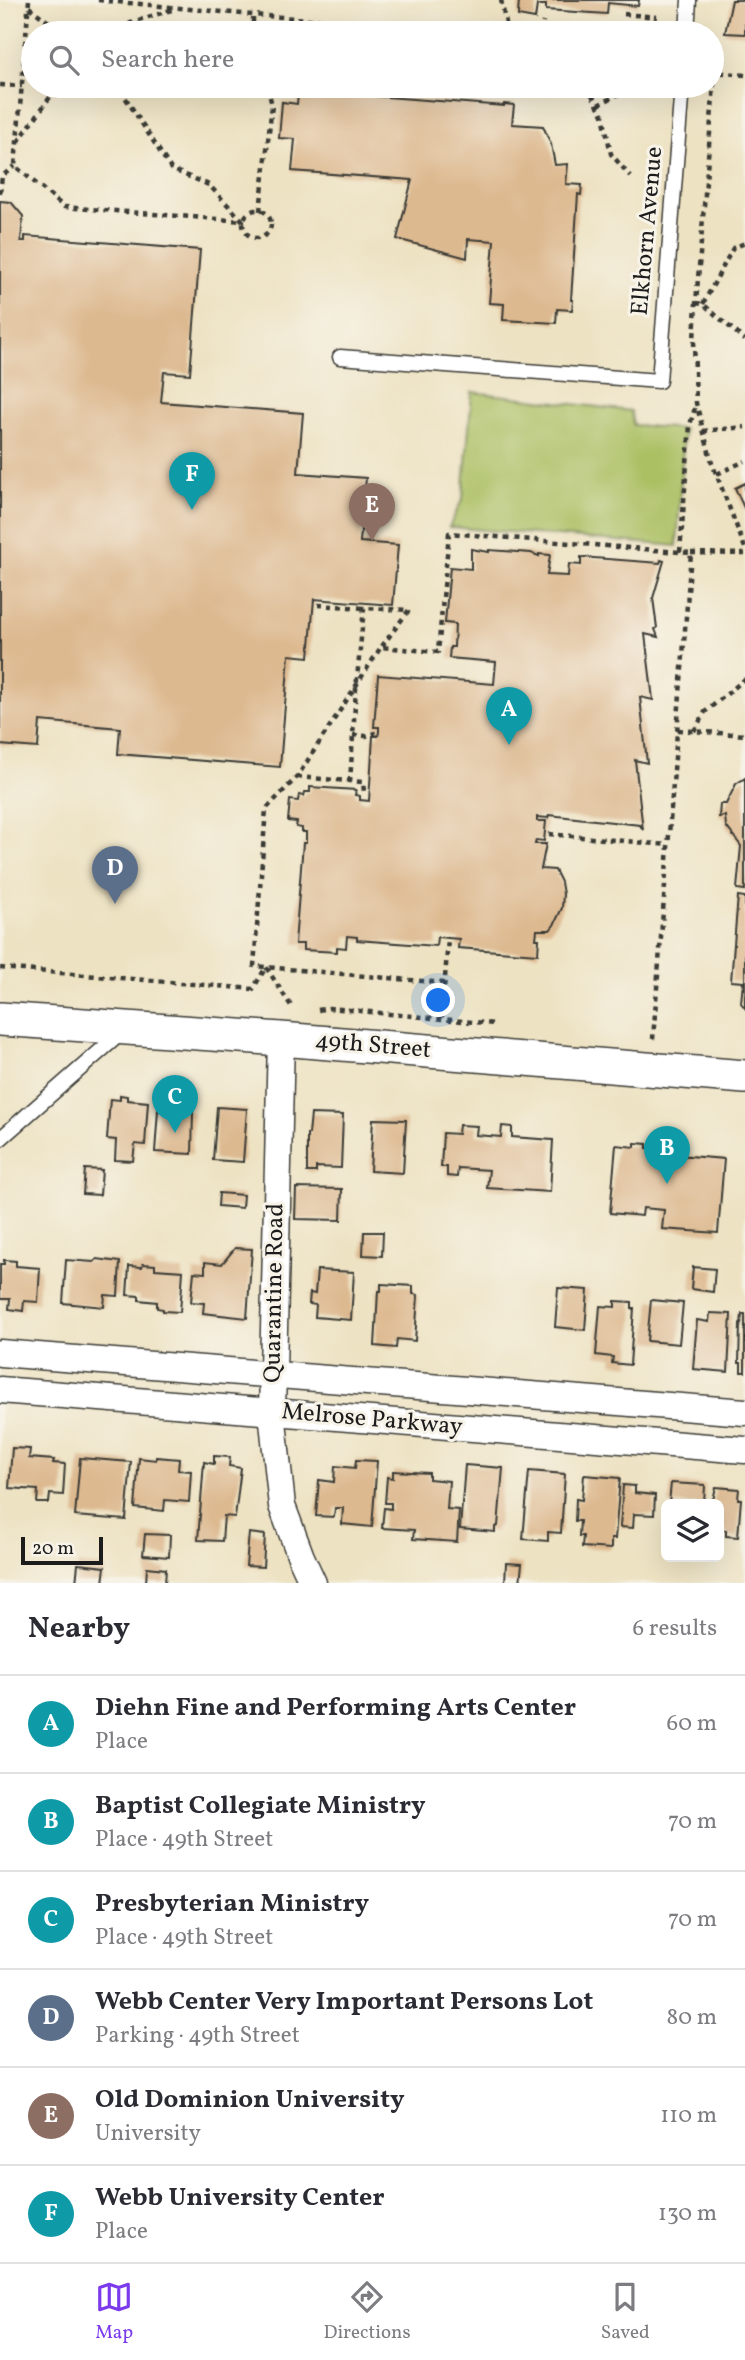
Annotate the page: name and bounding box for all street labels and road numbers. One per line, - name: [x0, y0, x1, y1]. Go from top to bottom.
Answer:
- street label: Elkhorn Avenue: [624, 145, 672, 317]
- street label: 49th Street: [313, 1024, 433, 1068]
- street label: Quarantine Road: [256, 1203, 294, 1383]
- street label: Melrose Parkway: [280, 1395, 464, 1445]

